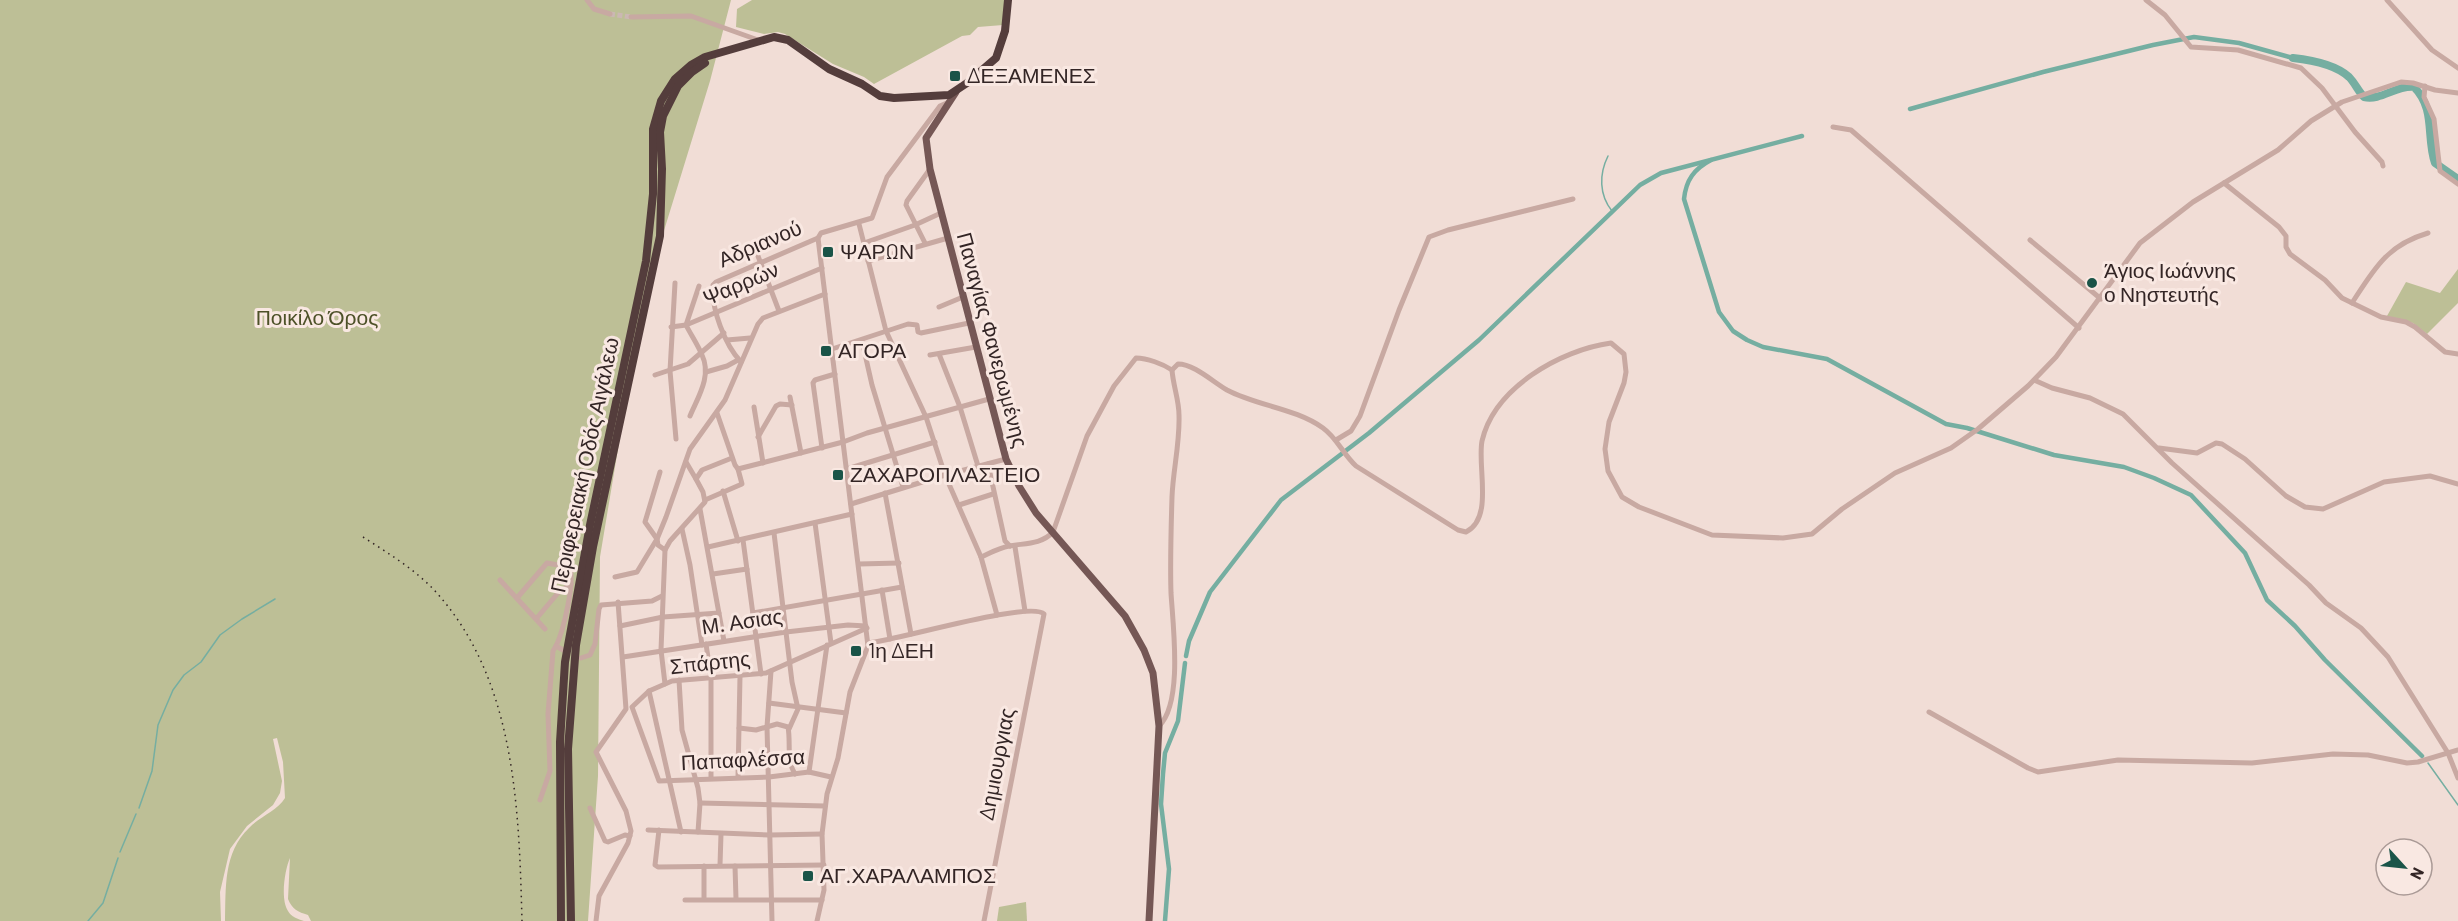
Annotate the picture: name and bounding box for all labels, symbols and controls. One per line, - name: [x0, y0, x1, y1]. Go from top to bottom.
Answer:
- place label: ΔΕΞΑΜΕΝΕΣ: [967, 62, 1096, 87]
- marker: ΔΕΞΑΜΕΝΕΣ: [948, 69, 962, 83]
- street label: Αδριανού: [714, 214, 805, 271]
- street label: Παναγίας Φανερωμένης: [953, 229, 1034, 450]
- place label: ΨΑΡΩΝ: [840, 238, 914, 263]
- marker: ΨΑΡΩΝ: [821, 245, 835, 259]
- street label: Ψαρρών: [699, 256, 782, 310]
- place label: Άγιος Ιωάννης ο Νηστευτής: [2104, 257, 2236, 306]
- marker: Άγιος Ιωάννης ο Νηστευτής: [2085, 276, 2099, 290]
- park label: Ποικίλο Όρος: [256, 304, 378, 329]
- street label: Περιφερειακή Οδός Αιγάλεω: [544, 335, 623, 595]
- place label: ΑΓΟΡΑ: [838, 337, 906, 362]
- marker: ΑΓΟΡΑ: [819, 344, 833, 358]
- place label: ΖΑΧΑΡΟΠΛΑΣΤΕΙΟ: [850, 461, 1040, 486]
- marker: ΖΑΧΑΡΟΠΛΑΣΤΕΙΟ: [831, 468, 845, 482]
- street label: Μ. Ασιας: [700, 602, 784, 639]
- place label: 1η ΔΕΗ: [868, 637, 934, 662]
- marker: 1η ΔΕΗ: [849, 644, 863, 658]
- street label: Σπάρτης: [669, 645, 751, 678]
- street label: Δημιουργιας: [972, 705, 1019, 822]
- street label: Παπαφλέσσα: [680, 743, 806, 774]
- north arrow: [2374, 837, 2434, 897]
- place label: ΑΓ.ΧΑΡΑΛΑΜΠΟΣ: [820, 862, 996, 887]
- text: N: [2407, 865, 2429, 883]
- marker: ΑΓ.ΧΑΡΑΛΑΜΠΟΣ: [801, 869, 815, 883]

